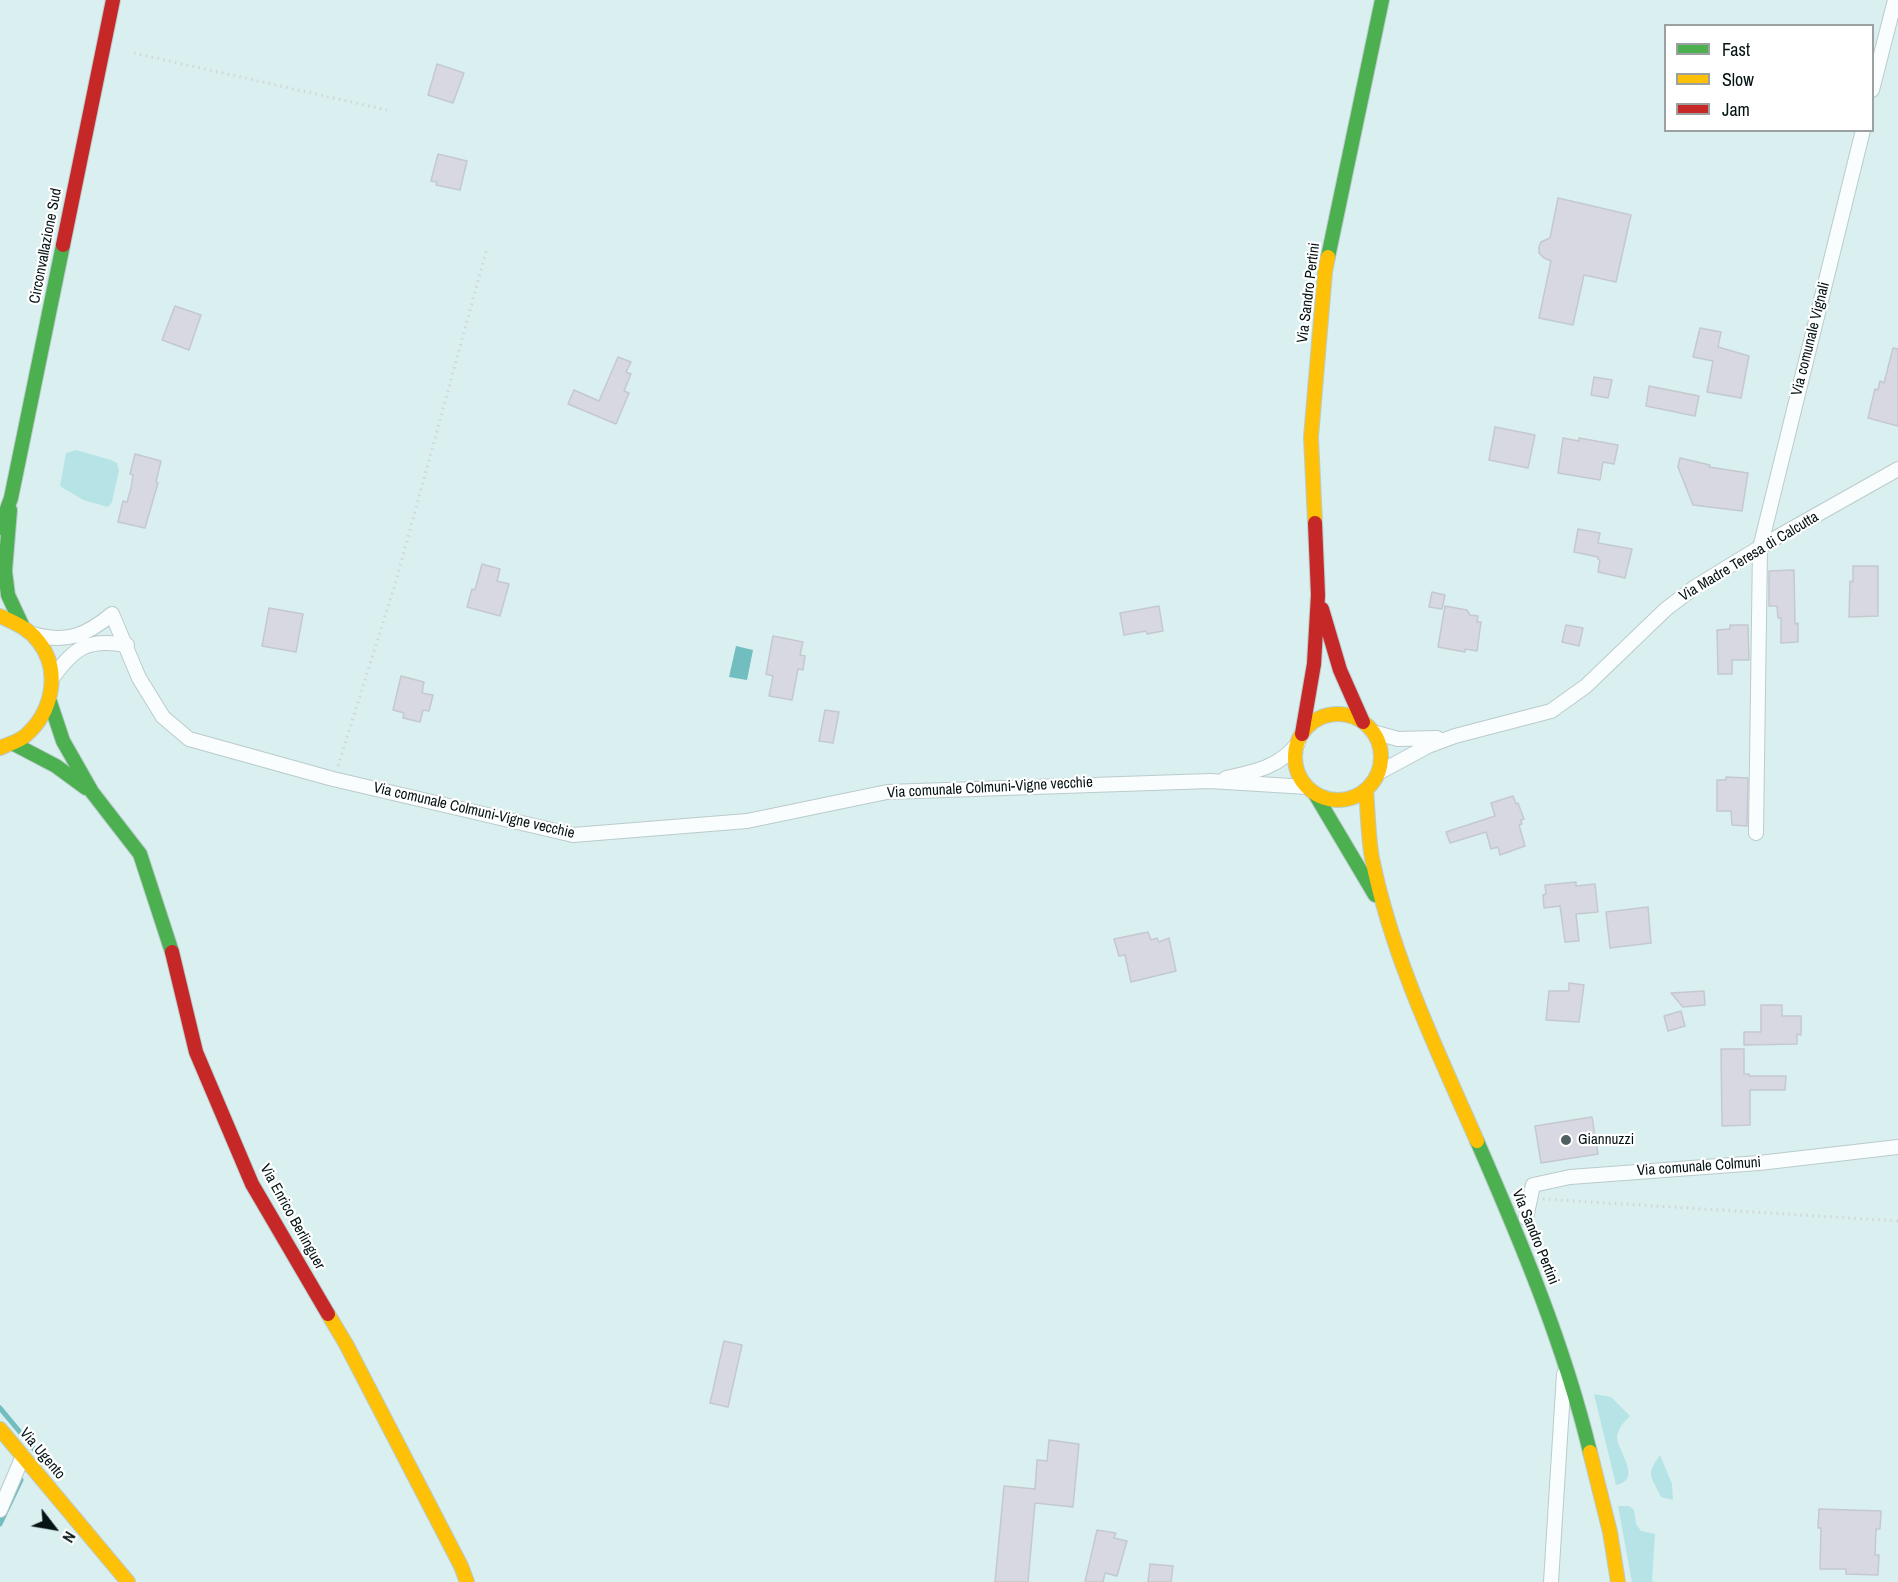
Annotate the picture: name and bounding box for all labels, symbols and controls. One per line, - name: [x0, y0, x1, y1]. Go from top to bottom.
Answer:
- legend: [1664, 24, 1874, 132]
- text: Fast: [1722, 37, 1750, 62]
- text: Slow: [1722, 67, 1754, 92]
- text: Jam: [1722, 97, 1750, 122]
- street label: Circonvallazione Sud: [26, 187, 66, 305]
- street label: Via Sandro Pertini: [1294, 242, 1324, 344]
- street label: Via comunale Vignali: [1788, 280, 1834, 398]
- street label: Via Madre Teresa di Calcutta: [1676, 508, 1822, 606]
- street label: Via comunale Colmuni-Vigne vecchie: [887, 774, 1093, 802]
- street label: Via comunale Colmuni-Vigne vecchie: [372, 779, 576, 843]
- place label: Giannuzzi: [1578, 1131, 1634, 1149]
- marker: Giannuzzi: [1559, 1133, 1573, 1147]
- street label: Via comunale Colmuni: [1636, 1154, 1762, 1180]
- street label: Via Enrico Berlinguer: [256, 1161, 328, 1273]
- street label: Via Sandro Pertini: [1508, 1187, 1562, 1287]
- street label: Via Ugento: [15, 1425, 69, 1483]
- north arrow: [24, 1498, 84, 1558]
- text: N: [58, 1528, 81, 1547]

